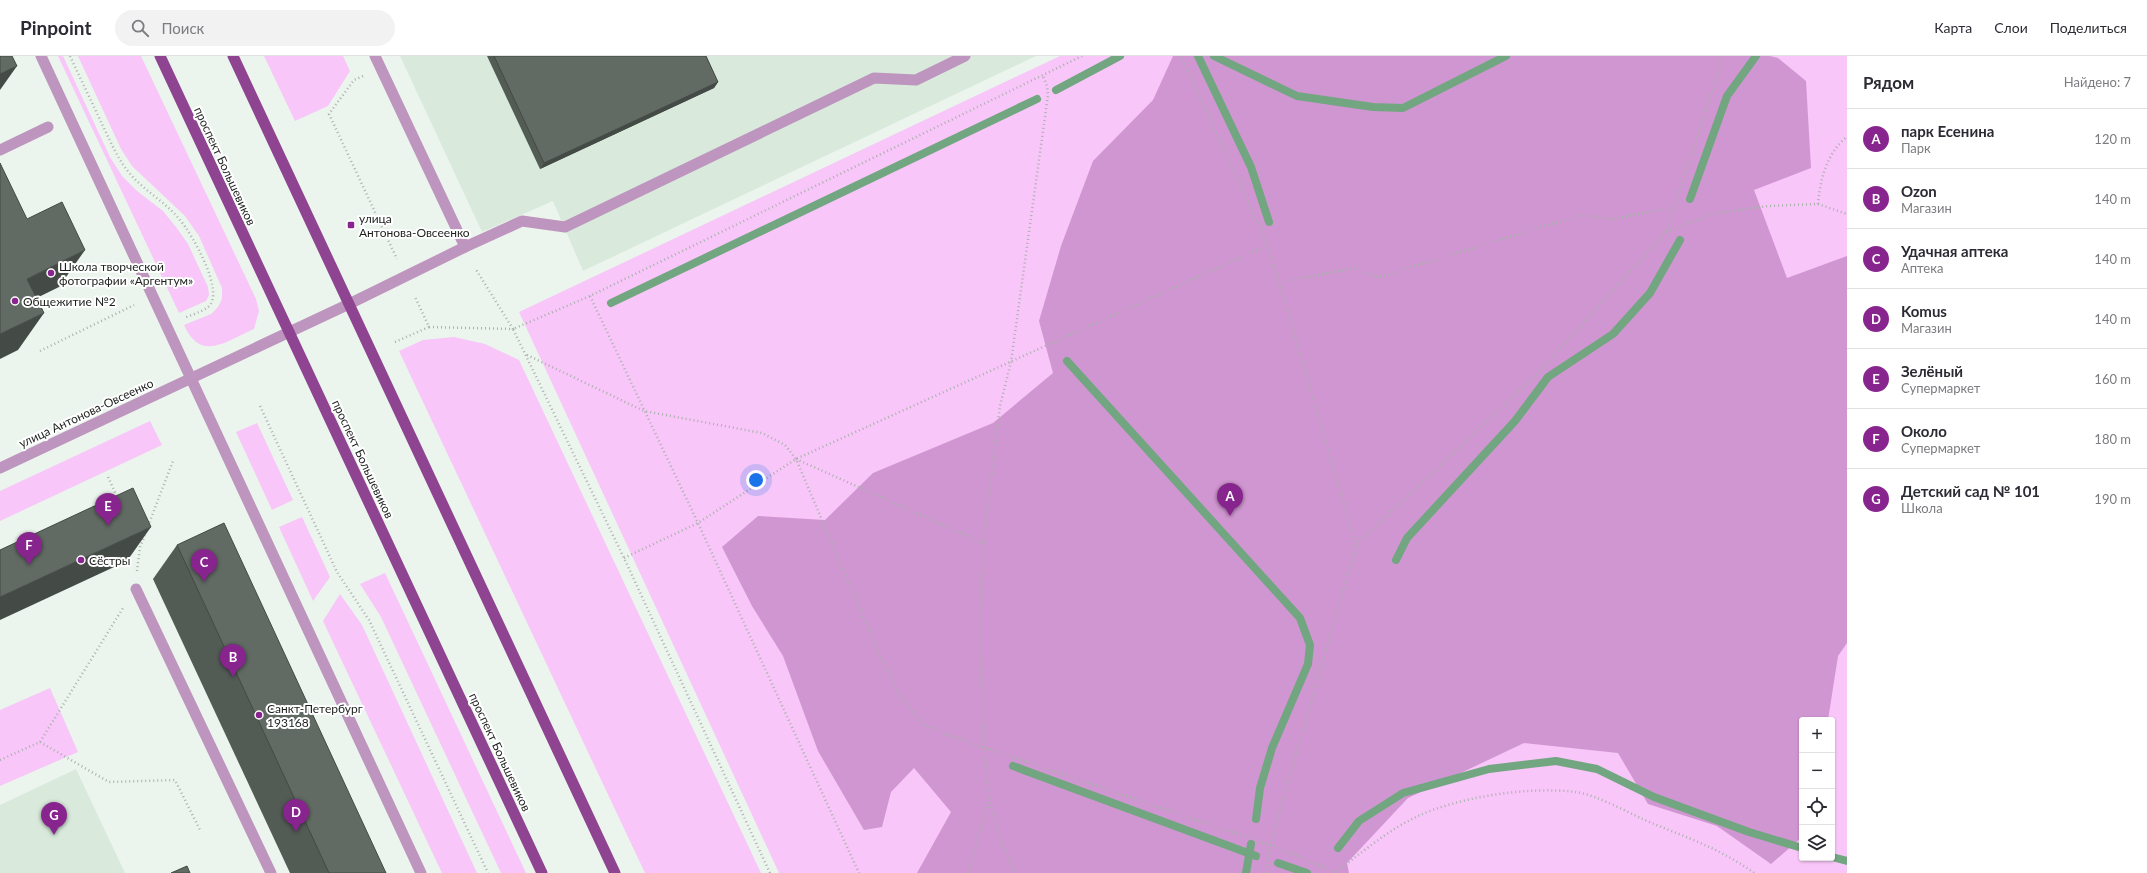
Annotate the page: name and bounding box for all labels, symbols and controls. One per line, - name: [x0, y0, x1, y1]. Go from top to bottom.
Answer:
- search box: [115, 10, 395, 46]
- text: Pinpoint: [20, 16, 91, 39]
- icon: search: [129, 17, 151, 39]
- text: Поиск: [161, 19, 204, 37]
- text: Карта: [1934, 19, 1972, 36]
- text: Слои: [1994, 19, 2028, 36]
- text: Поделиться: [2050, 19, 2127, 36]
- text: Рядом: [1863, 72, 1914, 93]
- text: Найдено: 7: [2064, 74, 2131, 90]
- street label: проспект Большевиков: [191, 104, 259, 228]
- text: парк Есенина: [1901, 122, 1994, 140]
- text: A: [1871, 131, 1881, 147]
- text: 120 m: [2094, 131, 2131, 147]
- text: Парк: [1901, 140, 1931, 156]
- text: Ozon: [1901, 182, 1937, 200]
- text: B: [1872, 191, 1880, 207]
- text: 140 m: [2094, 191, 2131, 207]
- text: Магазин: [1901, 200, 1952, 216]
- place label: улица Антонова-Овсеенко: [359, 211, 470, 240]
- marker: улица Антонова-Овсеенко: [346, 220, 356, 230]
- text: Удачная аптека: [1901, 242, 2008, 260]
- text: C: [1872, 251, 1880, 267]
- text: 140 m: [2094, 251, 2131, 267]
- place label: Школа творческой фотографии «Аргентум»: [59, 259, 193, 288]
- text: Аптека: [1901, 260, 1943, 276]
- marker: Школа творческой фотографии «Аргентум»: [46, 268, 56, 278]
- place label: Общежитие №2: [23, 294, 116, 309]
- marker: Общежитие №2: [10, 296, 20, 306]
- text: Komus: [1901, 302, 1947, 320]
- text: D: [1871, 311, 1881, 327]
- text: 140 m: [2094, 311, 2131, 327]
- text: Магазин: [1901, 320, 1952, 336]
- text: Зелёный: [1901, 362, 1963, 380]
- text: E: [1872, 371, 1880, 387]
- text: 160 m: [2094, 371, 2131, 387]
- street label: улица Антонова-Овсеенко: [16, 375, 156, 451]
- text: Супермаркет: [1901, 380, 1980, 396]
- street label: проспект Большевиков: [329, 397, 397, 521]
- text: Около: [1901, 422, 1947, 440]
- text: F: [1872, 431, 1880, 447]
- text: 180 m: [2094, 431, 2131, 447]
- text: Супермаркет: [1901, 440, 1980, 456]
- your location: [746, 470, 766, 490]
- text: Детский сад № 101: [1901, 482, 2040, 500]
- pin: A: [1217, 483, 1243, 516]
- text: G: [1871, 491, 1881, 507]
- text: 190 m: [2094, 491, 2131, 507]
- pin: E: [95, 493, 121, 526]
- text: Школа: [1901, 500, 1943, 516]
- pin: F: [16, 532, 42, 565]
- pin: C: [191, 549, 217, 582]
- place label: Сёстры: [89, 553, 130, 568]
- marker: Сёстры: [76, 555, 86, 565]
- pin: B: [220, 644, 246, 677]
- street label: проспект Большевиков: [466, 690, 534, 814]
- place label: Санкт-Петербург 193168: [267, 701, 363, 730]
- marker: Санкт-Петербург 193168: [254, 710, 264, 720]
- map controls: [1799, 717, 1835, 861]
- button: +: [1799, 717, 1835, 753]
- button: −: [1799, 753, 1835, 789]
- button: locate: [1799, 789, 1835, 825]
- pin: D: [283, 799, 309, 832]
- pin: G: [41, 802, 67, 835]
- button: layers: [1799, 825, 1835, 861]

